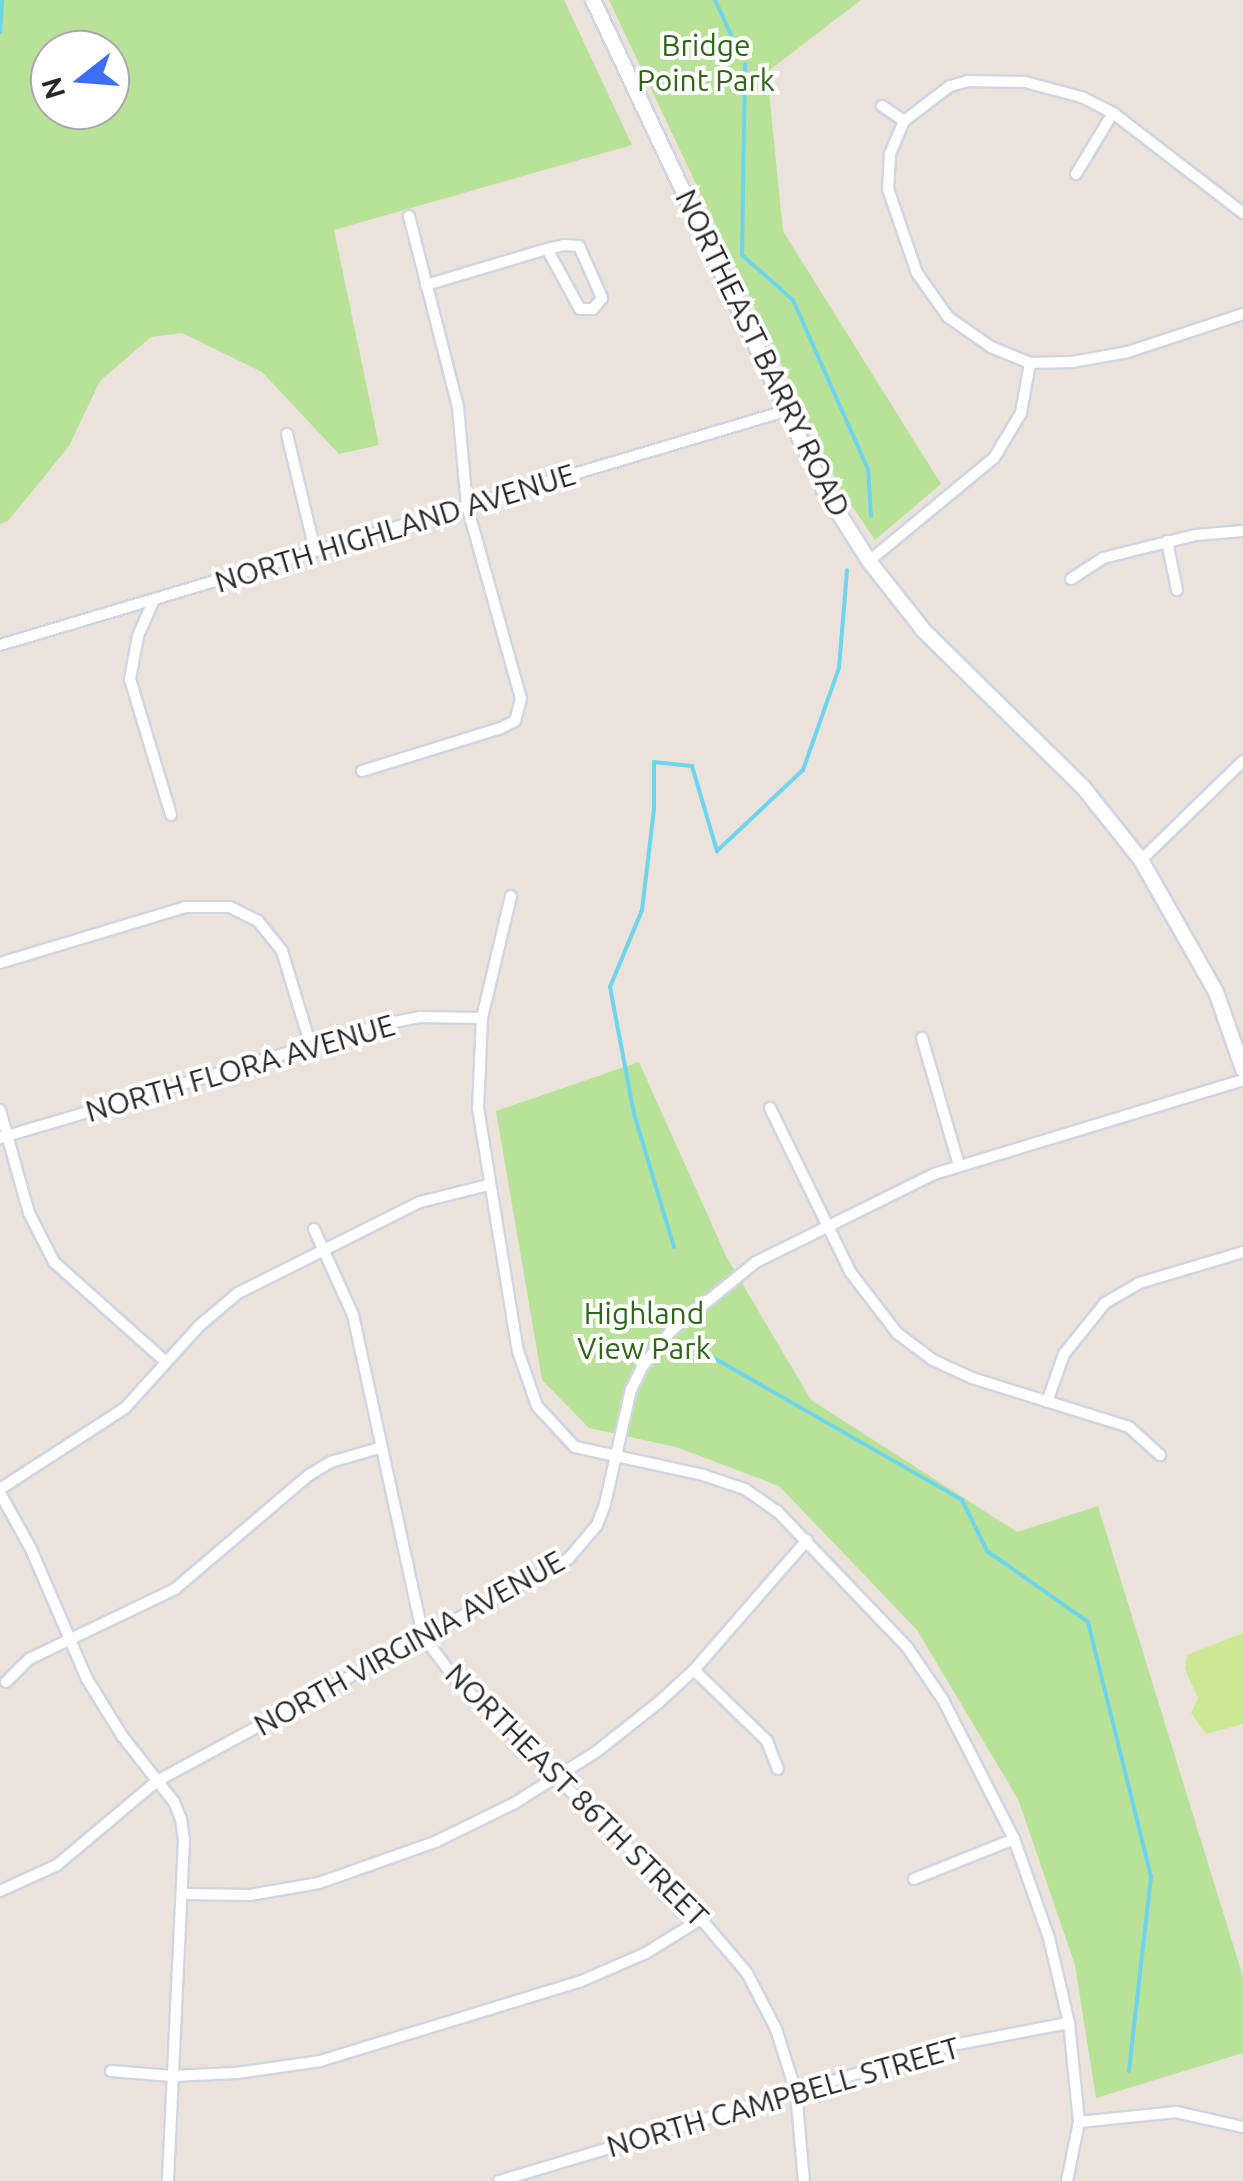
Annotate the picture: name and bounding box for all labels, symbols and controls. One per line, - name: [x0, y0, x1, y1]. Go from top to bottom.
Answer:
- park label: Bridge Point Park: [637, 27, 775, 98]
- north arrow: [30, 30, 130, 130]
- text: N: [35, 74, 71, 103]
- street label: NORTHEAST BARRY ROAD: [668, 183, 858, 523]
- street label: NORTH HIGHLAND AVENUE: [210, 456, 580, 600]
- street label: NORTH FLORA AVENUE: [81, 1007, 399, 1129]
- park label: Highland View Park: [577, 1295, 711, 1366]
- street label: NORTH VIRGINIA AVENUE: [248, 1543, 570, 1743]
- street label: NORTHEAST 86TH STREET: [438, 1656, 716, 1934]
- street label: NORTH CAMPBELL STREET: [603, 2029, 963, 2165]

